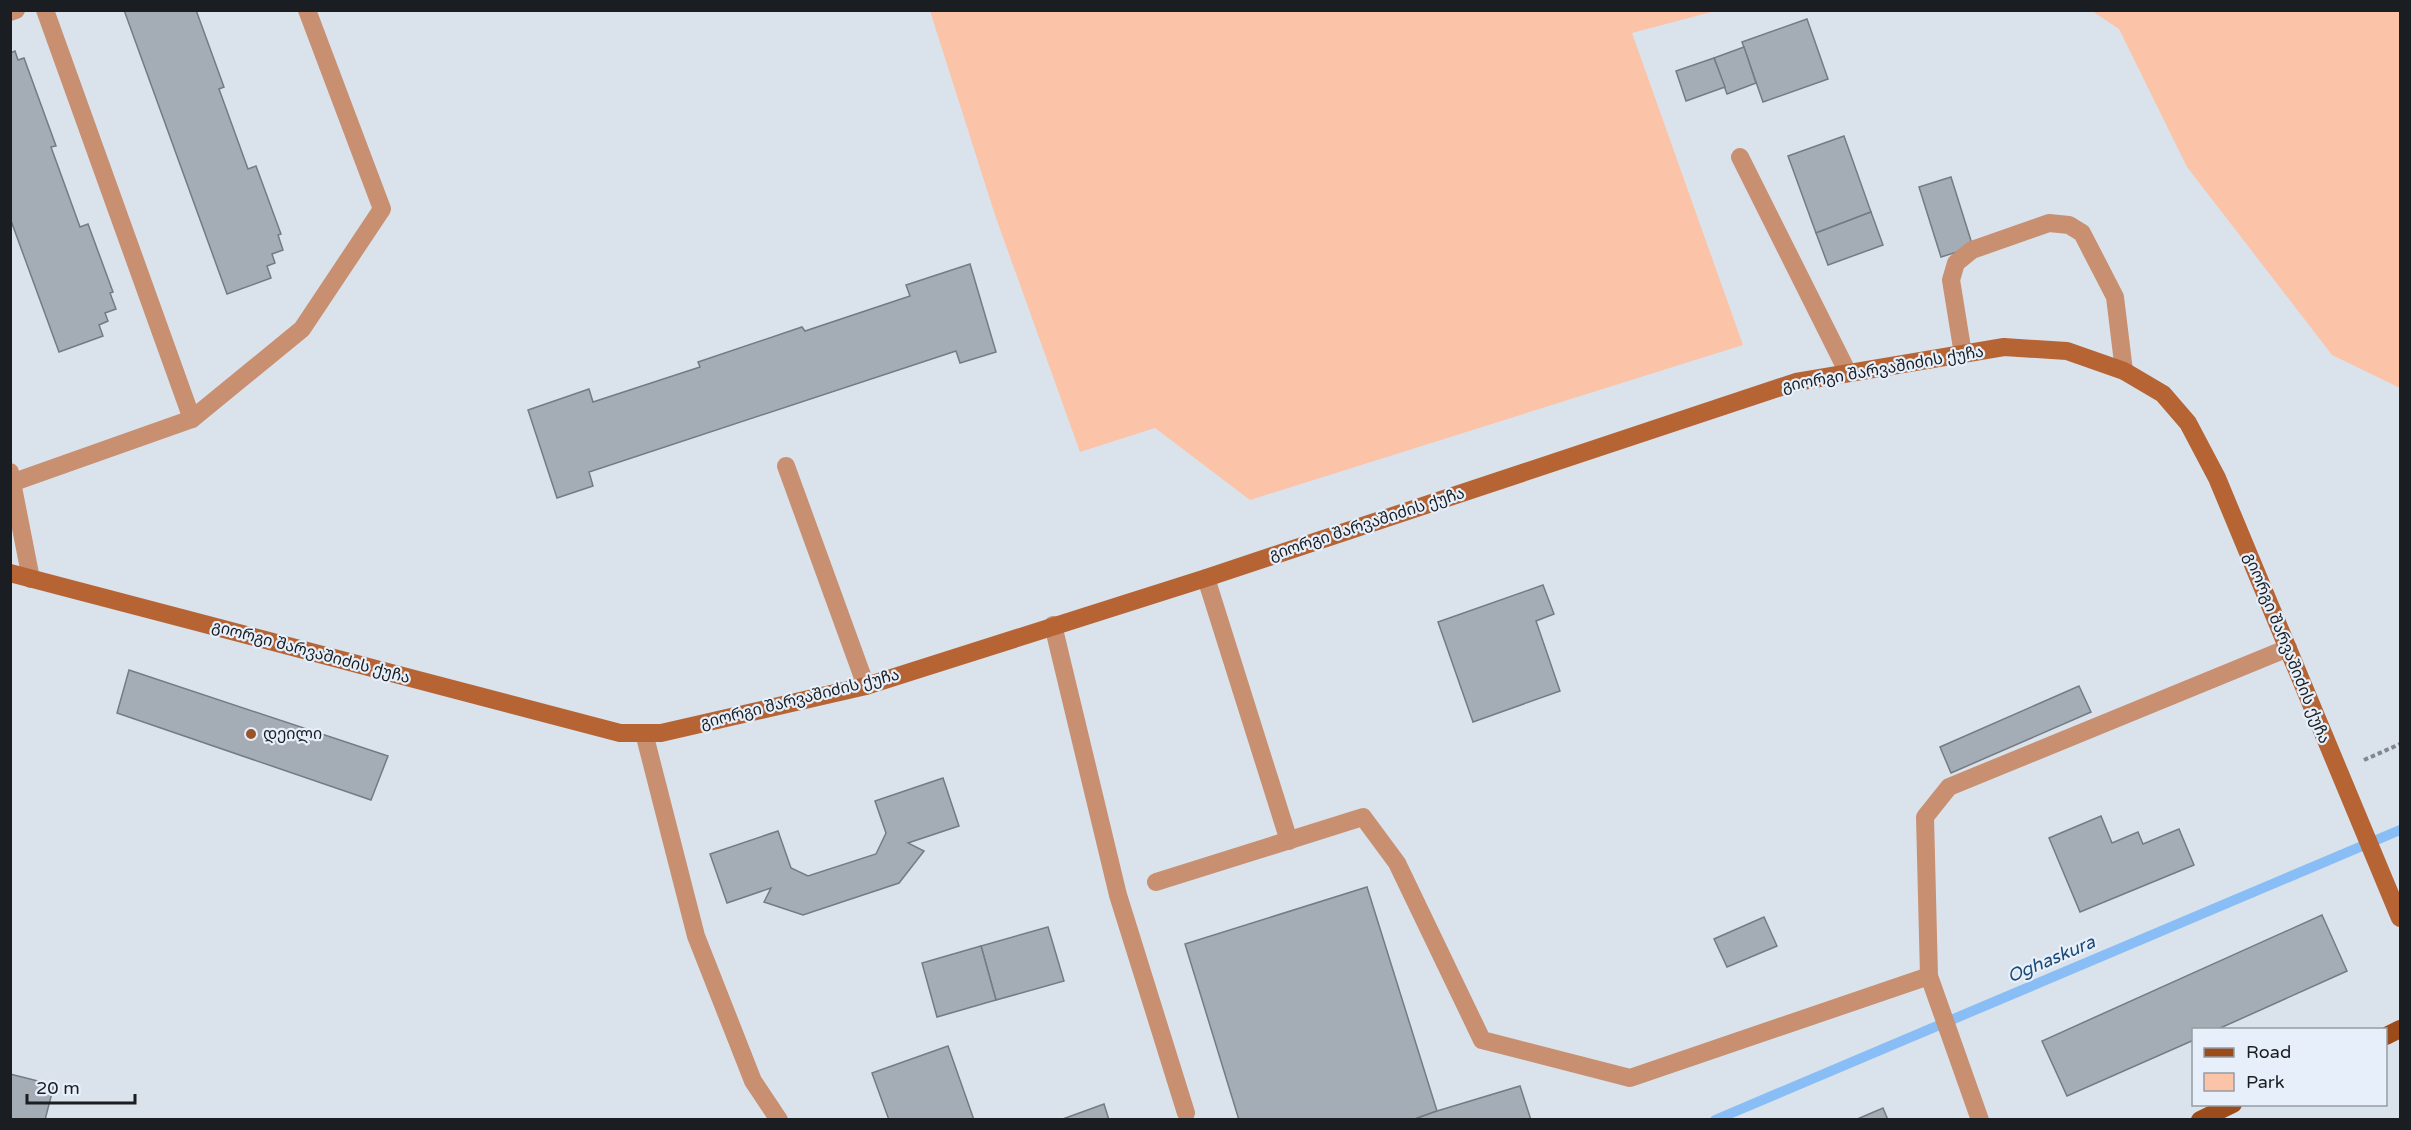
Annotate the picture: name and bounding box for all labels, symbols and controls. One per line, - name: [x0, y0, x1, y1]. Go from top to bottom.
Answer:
- street label: გიორგი შარვაშიძის ქუჩა: [1781, 341, 1985, 397]
- street label: გიორგი შარვაშიძის ქუჩა: [1267, 483, 1467, 565]
- street label: გიორგი შარვაშიძის ქუჩა: [2239, 550, 2335, 746]
- street label: გიორგი შარვაშიძის ქუჩა: [210, 616, 412, 688]
- street label: გიორგი შარვაშიძის ქუჩა: [698, 665, 902, 733]
- place label: დეილი: [263, 724, 322, 744]
- marker: დეილი: [244, 727, 258, 741]
- water label: Oghaskura: [2004, 930, 2099, 987]
- legend: [2192, 1028, 2387, 1106]
- text: Road: [2246, 1041, 2291, 1063]
- scale bar: [27, 1067, 135, 1105]
- text: Park: [2246, 1071, 2285, 1093]
- text: 20 m: [36, 1077, 80, 1099]

